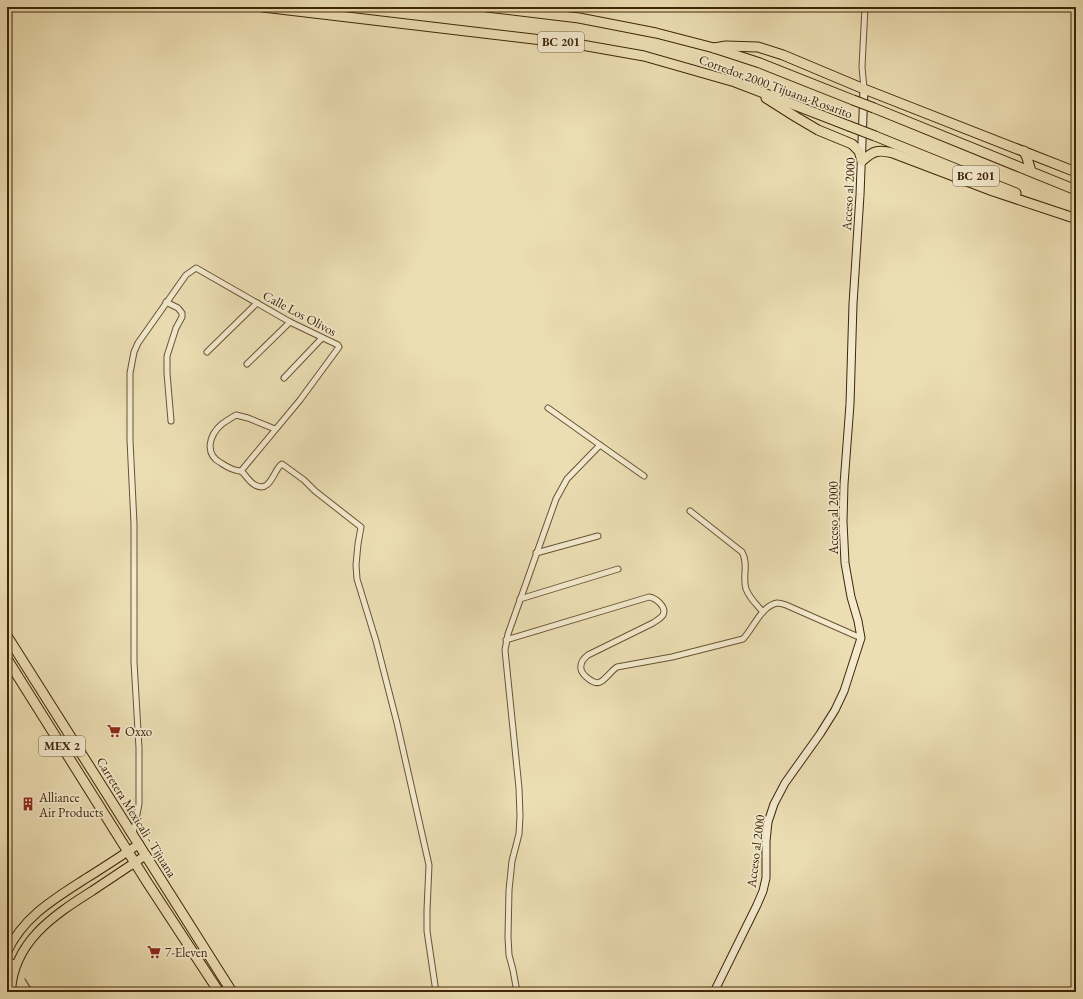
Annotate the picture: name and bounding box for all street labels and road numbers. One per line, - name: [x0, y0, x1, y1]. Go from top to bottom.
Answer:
- road number: BC 201: [538, 32, 584, 52]
- street label: Corredor 2000 Tijuana-Rosarito: [697, 51, 855, 122]
- street label: Acceso al 2000: [838, 157, 859, 232]
- road number: BC 201: [953, 166, 999, 186]
- street label: Calle Los Olivos: [260, 287, 340, 340]
- street label: Acceso al 2000: [825, 481, 842, 556]
- road number: MEX 2: [39, 736, 85, 756]
- street label: Carretera Mexicali - Tijuana: [93, 754, 181, 881]
- street label: Acceso al 2000: [742, 814, 768, 889]

